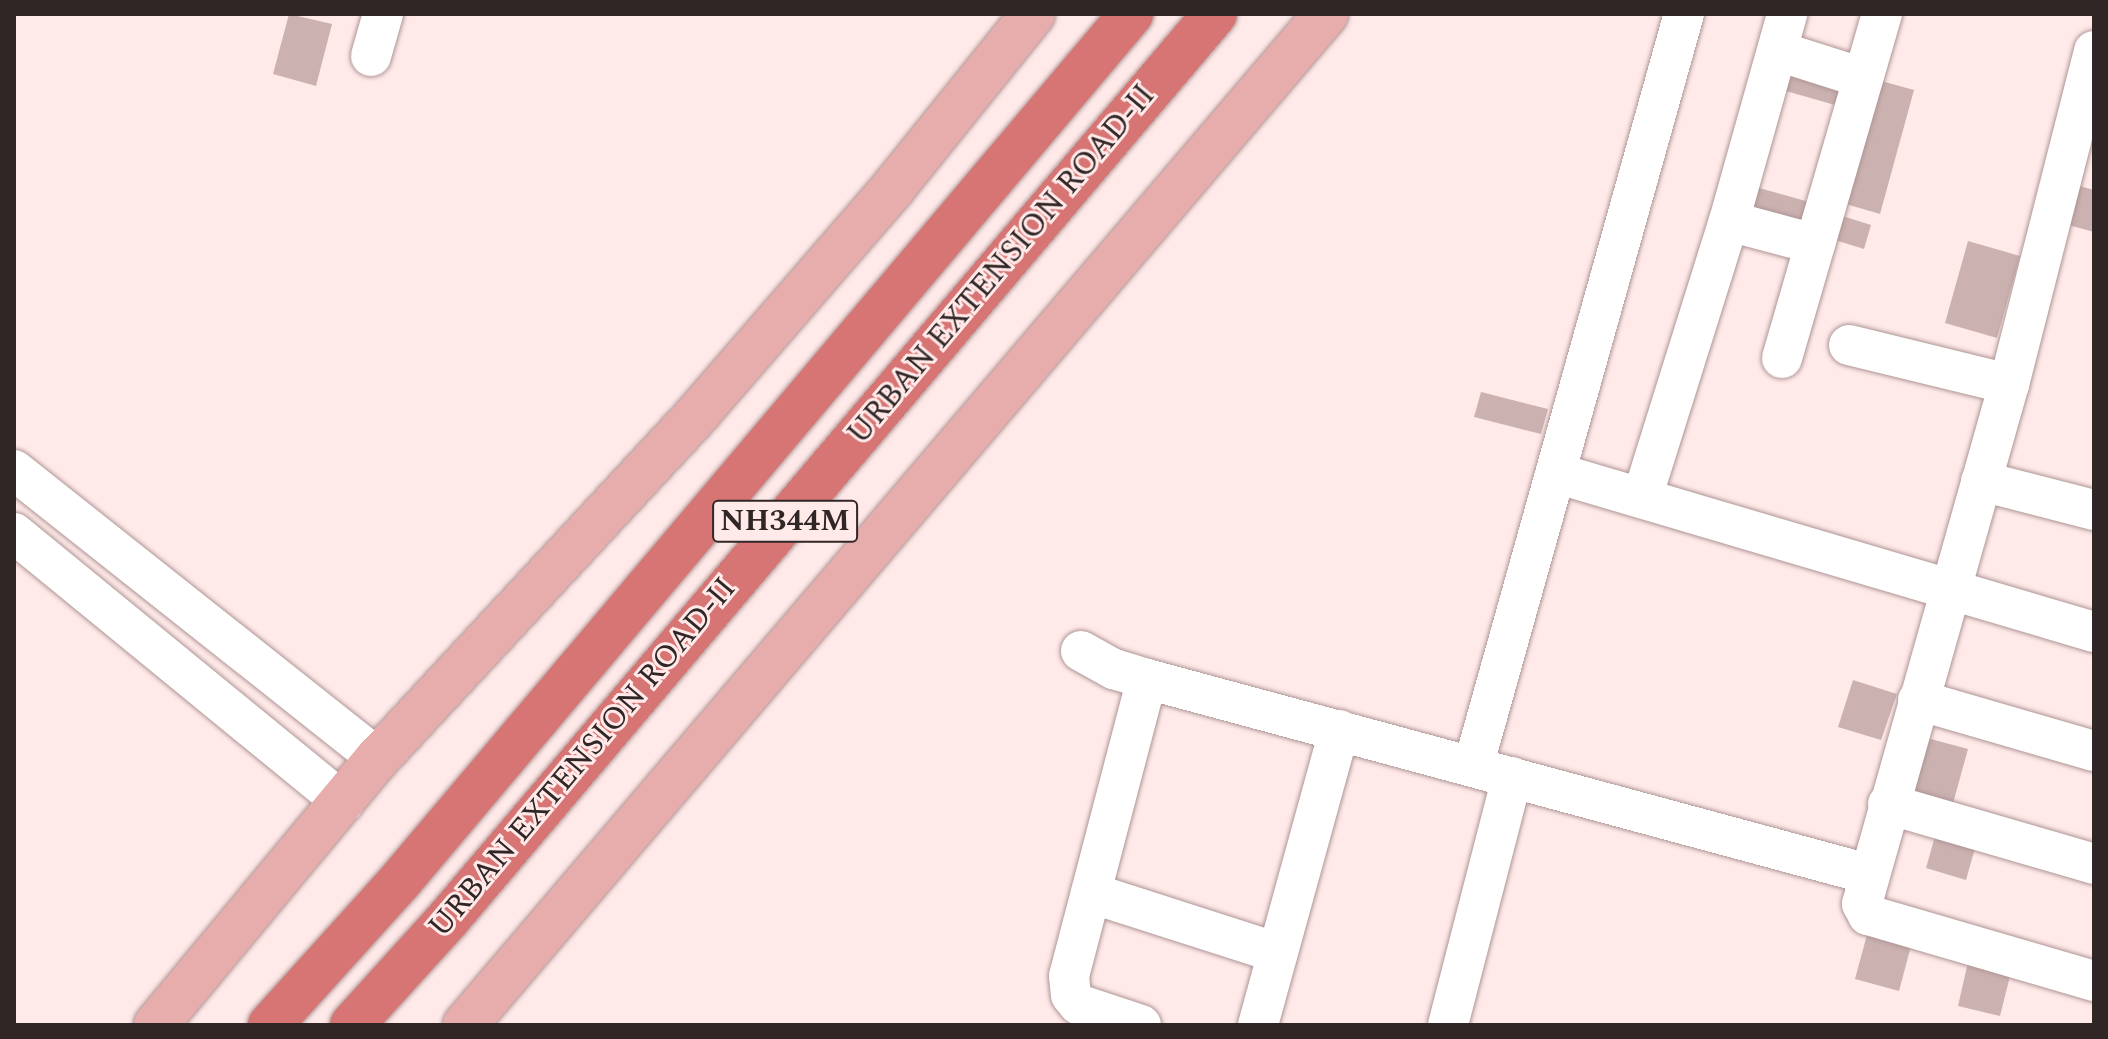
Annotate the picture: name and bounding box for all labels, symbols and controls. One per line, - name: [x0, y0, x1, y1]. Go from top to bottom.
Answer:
- street label: URBAN EXTENSION ROAD-II: [840, 77, 1164, 453]
- road number: NH344M: [711, 495, 859, 547]
- street label: URBAN EXTENSION ROAD-II: [421, 570, 745, 946]

